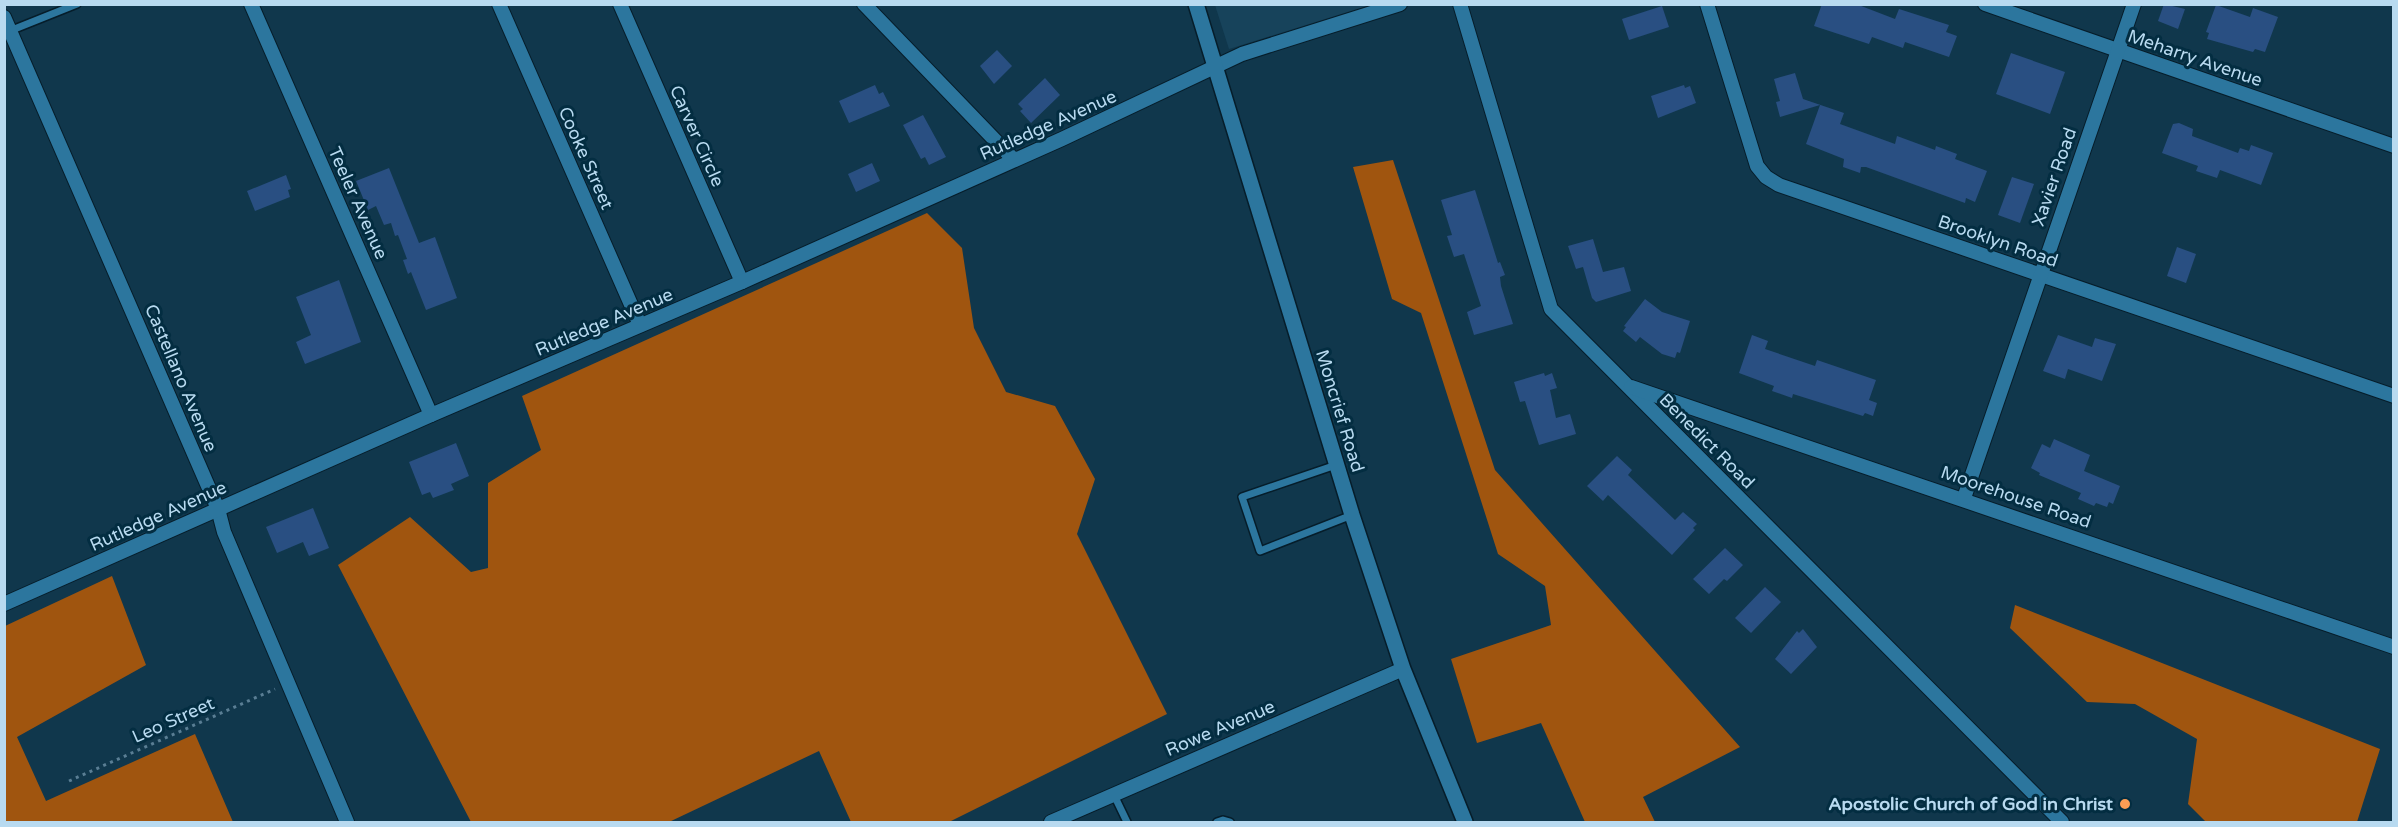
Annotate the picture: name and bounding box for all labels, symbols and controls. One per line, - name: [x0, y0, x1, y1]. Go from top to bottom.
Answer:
- street label: Meharry Avenue: [2125, 25, 2265, 91]
- street label: Carver Circle: [665, 82, 729, 190]
- street label: Rutledge Avenue: [976, 85, 1120, 165]
- street label: Cooke Street: [554, 103, 618, 213]
- street label: Xavier Road: [2027, 125, 2081, 229]
- street label: Teeler Avenue: [323, 143, 393, 263]
- street label: Brooklyn Road: [1935, 210, 2061, 272]
- street label: Rutledge Avenue: [532, 283, 676, 361]
- street label: Castellano Avenue: [140, 301, 222, 455]
- street label: Moncrief Road: [1311, 347, 1369, 475]
- street label: Benedict Road: [1655, 389, 1759, 493]
- street label: Moorehouse Road: [1938, 461, 2094, 533]
- street label: Rutledge Avenue: [86, 476, 230, 556]
- street label: Leo Street: [129, 692, 218, 748]
- street label: Rowe Avenue: [1162, 695, 1278, 761]
- place label: Apostolic Church of God in Christ: [1828, 793, 2113, 815]
- marker: Apostolic Church of God in Christ: [2118, 797, 2132, 811]

